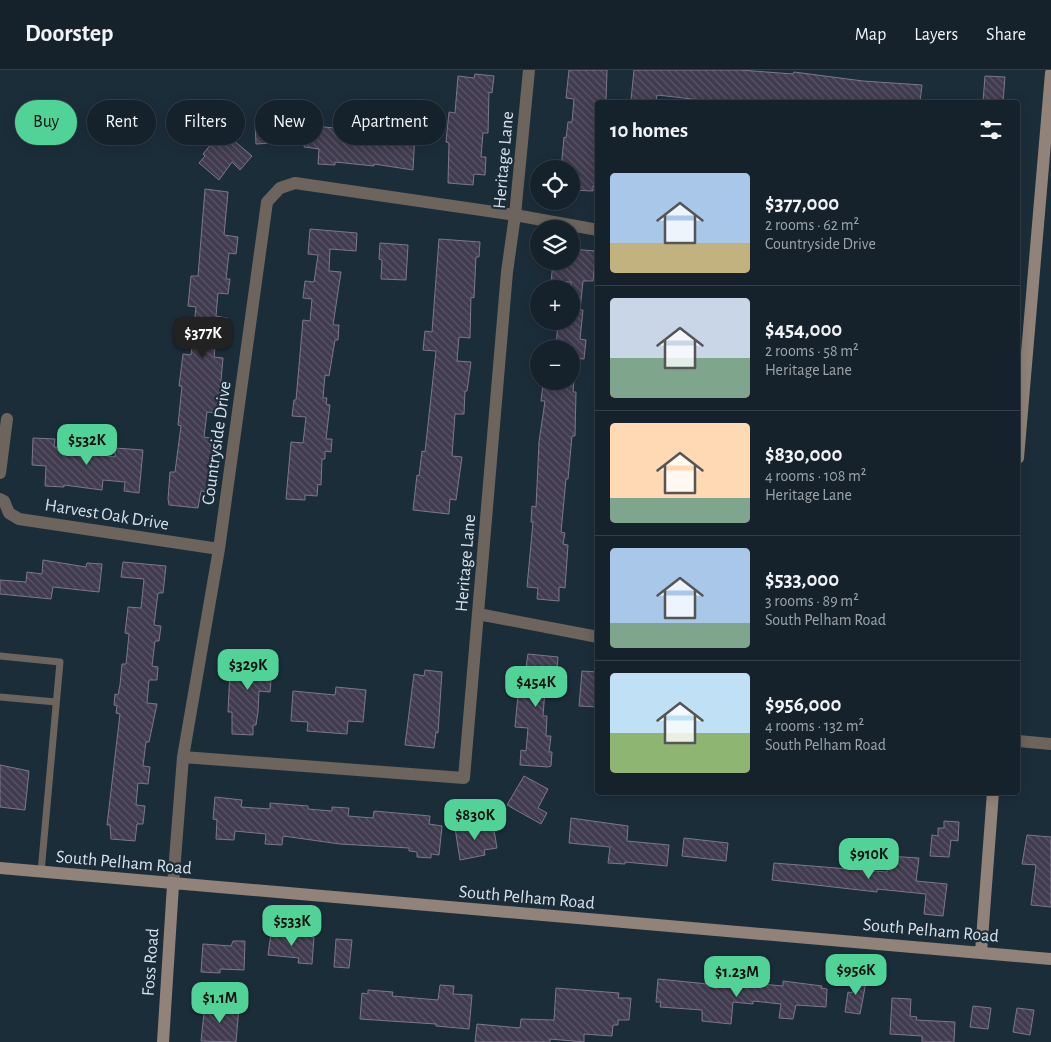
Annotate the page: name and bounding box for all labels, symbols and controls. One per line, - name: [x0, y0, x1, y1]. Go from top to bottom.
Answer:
- text: Doorstep: [25, 22, 113, 46]
- text: Map: [855, 26, 886, 44]
- text: Layers: [914, 26, 958, 44]
- text: Share: [986, 26, 1026, 44]
- chip: Buy: [15, 100, 77, 145]
- chip: Rent: [87, 100, 156, 145]
- chip: Filters: [166, 100, 245, 145]
- chip: New: [255, 100, 323, 145]
- chip: Apartment: [333, 100, 446, 145]
- street label: Heritage Lane: [491, 111, 517, 210]
- icon: filters: [977, 116, 1005, 144]
- text: 10 homes: [610, 120, 688, 141]
- map controls: [530, 160, 580, 390]
- button: locate: [530, 160, 580, 210]
- icon: home: [650, 193, 710, 253]
- text: $377,000: [765, 193, 839, 214]
- text: 2 rooms · 62 m²: [765, 217, 859, 233]
- button: layers: [530, 220, 580, 270]
- text: Countryside Drive: [765, 236, 876, 252]
- button: +: [530, 280, 580, 330]
- pin: $377K: [168, 316, 238, 359]
- icon: home: [650, 318, 710, 378]
- text: $454,000: [765, 319, 842, 340]
- text: $377K: [184, 325, 222, 341]
- button: −: [530, 340, 580, 390]
- text: 2 rooms · 58 m²: [765, 343, 859, 359]
- text: Heritage Lane: [765, 362, 852, 378]
- street label: Countryside Drive: [199, 380, 235, 506]
- pin: $532K: [52, 424, 122, 466]
- text: $532K: [68, 432, 106, 448]
- icon: home: [650, 443, 710, 503]
- text: $830,000: [765, 444, 842, 465]
- text: 4 rooms · 108 m²: [765, 468, 866, 484]
- text: Heritage Lane: [765, 487, 852, 503]
- street label: Harvest Oak Drive: [43, 496, 170, 534]
- street label: Heritage Lane: [453, 514, 479, 613]
- icon: home: [650, 568, 710, 628]
- text: $533,000: [765, 569, 839, 590]
- text: 3 rooms · 89 m²: [765, 593, 859, 609]
- text: South Pelham Road: [765, 612, 886, 628]
- pin: $329K: [213, 648, 283, 691]
- text: $329K: [229, 657, 267, 673]
- pin: $454K: [501, 666, 571, 708]
- text: $454K: [516, 674, 556, 690]
- icon: home: [650, 693, 710, 753]
- text: $956,000: [765, 694, 841, 715]
- text: 4 rooms · 132 m²: [765, 718, 864, 734]
- text: South Pelham Road: [765, 737, 886, 753]
- pin: $830K: [440, 798, 510, 841]
- text: $830K: [455, 807, 495, 823]
- pin: $910K: [834, 838, 904, 880]
- text: $910K: [850, 846, 888, 862]
- street label: South Pelham Road: [55, 848, 193, 878]
- street label: South Pelham Road: [458, 883, 596, 913]
- pin: $533K: [257, 904, 327, 947]
- text: $533K: [273, 913, 311, 929]
- street label: South Pelham Road: [862, 916, 1000, 946]
- street label: Foss Road: [140, 927, 162, 997]
- pin: $956K: [821, 954, 891, 996]
- pin: $1.23M: [696, 956, 778, 998]
- text: $956K: [837, 962, 875, 978]
- text: $1.23M: [715, 964, 759, 980]
- pin: $1.1M: [185, 982, 255, 1024]
- text: $1.1M: [202, 990, 238, 1006]

